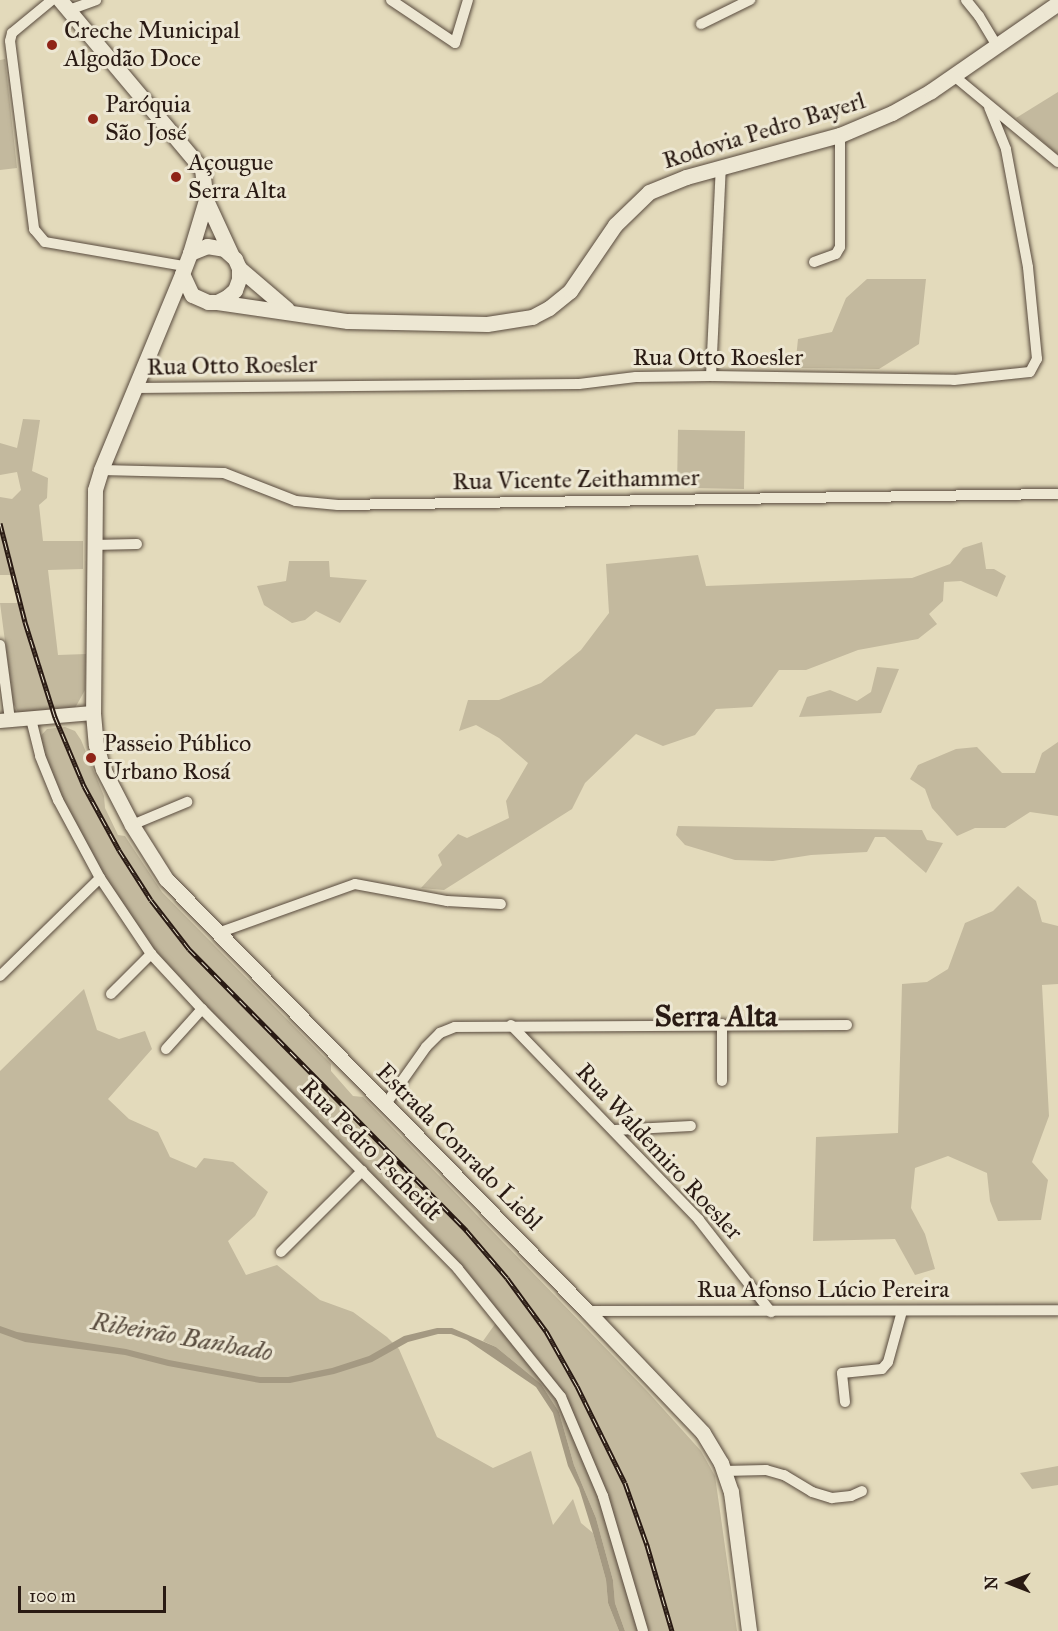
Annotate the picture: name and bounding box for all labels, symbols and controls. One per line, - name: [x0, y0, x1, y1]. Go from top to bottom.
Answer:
- place label: Creche Municipal Algodão Doce: [64, 17, 240, 73]
- marker: Creche Municipal Algodão Doce: [45, 38, 59, 52]
- street label: Rodovia Pedro Bayerl: [659, 87, 869, 175]
- place label: Paróquia São José: [105, 91, 191, 147]
- marker: Paróquia São José: [86, 112, 100, 126]
- place label: Açougue Serra Alta: [188, 149, 286, 205]
- marker: Açougue Serra Alta: [169, 170, 183, 184]
- street label: Rua Otto Roesler: [633, 344, 803, 372]
- street label: Rua Otto Roesler: [146, 350, 318, 382]
- street label: Rua Vicente Zeithammer: [452, 463, 700, 497]
- place label: Passeio Público Urbano Rosá: [103, 730, 251, 786]
- marker: Passeio Público Urbano Rosá: [84, 751, 98, 765]
- district label: Serra Alta: [655, 998, 777, 1034]
- street label: Estrada Conrado Liebl: [370, 1058, 548, 1236]
- street label: Rua Waldemiro Roesler: [570, 1058, 748, 1246]
- street label: Rua Pedro Pscheidt: [294, 1073, 448, 1227]
- street label: Rua Afonso Lúcio Pereira: [697, 1276, 949, 1304]
- water label: Ribeirão Banhado: [89, 1306, 275, 1368]
- north arrow: [980, 1553, 1040, 1613]
- scale bar: [21, 1574, 170, 1612]
- text: N: [982, 1576, 1001, 1590]
- text: 100 m: [29, 1585, 76, 1607]

